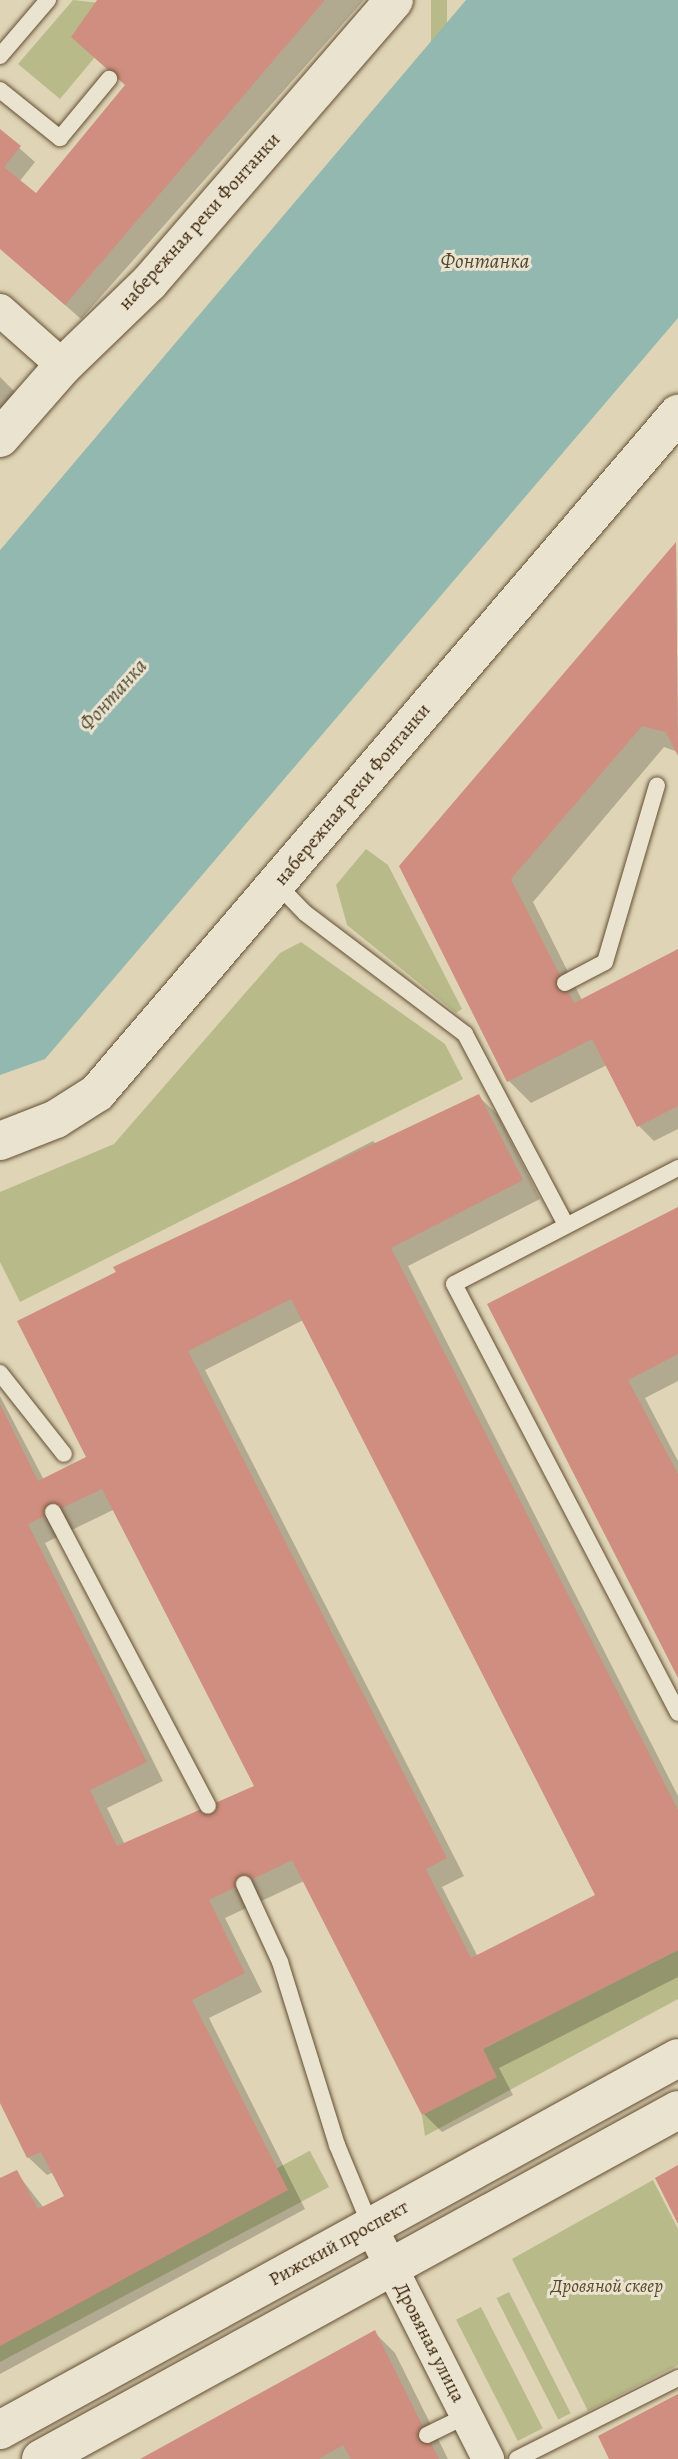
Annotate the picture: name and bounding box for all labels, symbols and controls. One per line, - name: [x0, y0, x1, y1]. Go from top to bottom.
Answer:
- street label: набережная реки Фонтанки: [114, 129, 286, 315]
- water label: Фонтанка: [441, 248, 529, 274]
- water label: Фонтанка: [74, 654, 152, 736]
- street label: набережная реки Фонтанки: [270, 699, 436, 891]
- street label: Рижский проспект: [265, 2196, 413, 2292]
- park label: Дровяной сквер: [551, 2276, 663, 2298]
- street label: Дровяная улица: [389, 2279, 469, 2407]

